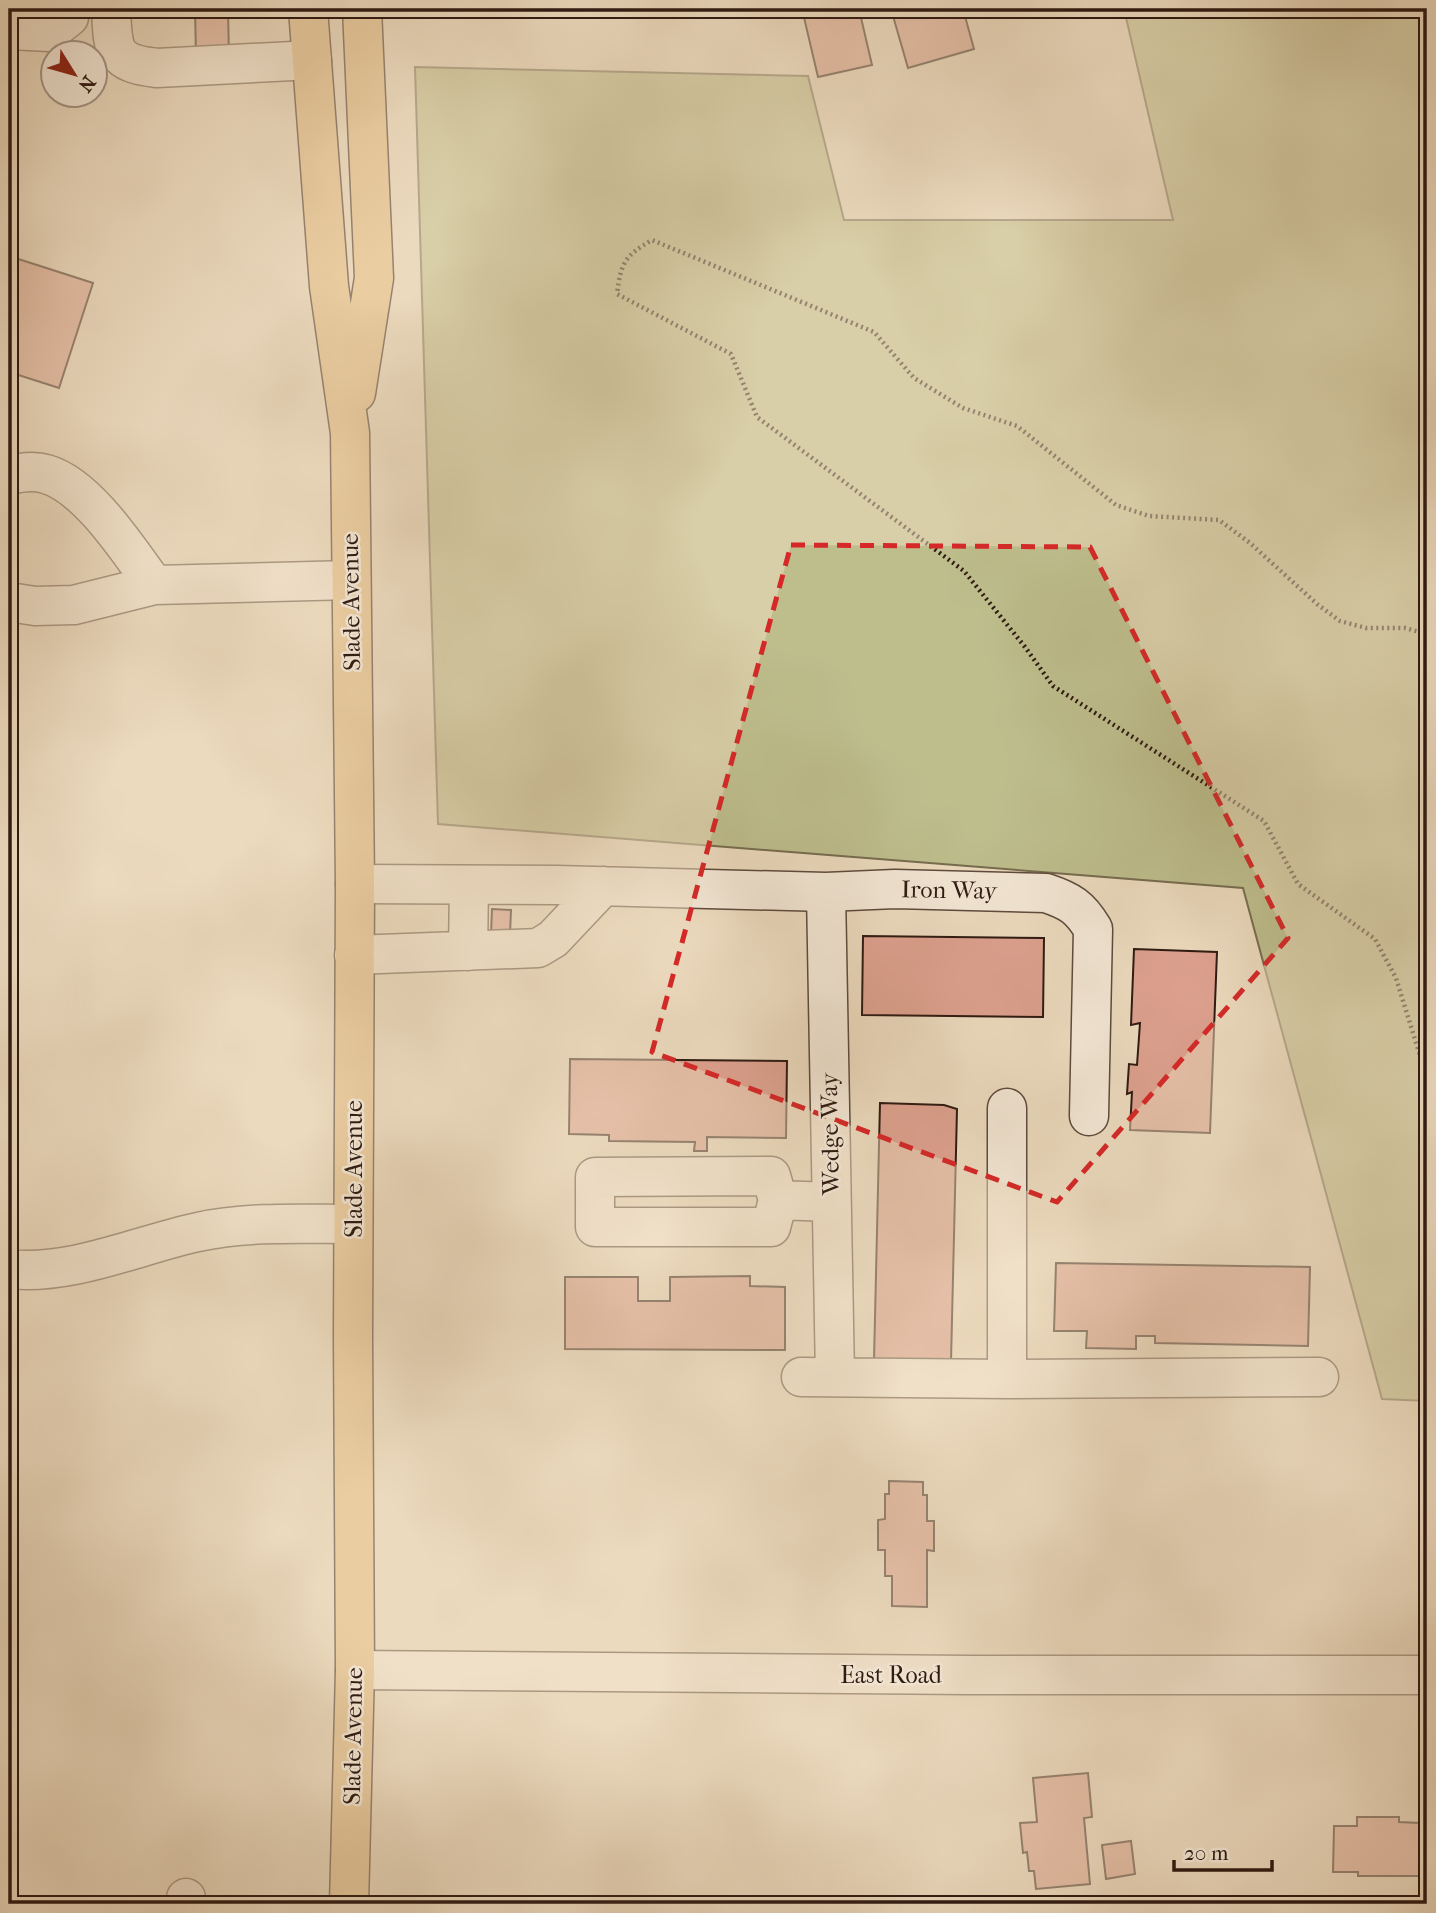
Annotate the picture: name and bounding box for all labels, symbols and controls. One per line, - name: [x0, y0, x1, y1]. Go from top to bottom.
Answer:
- north arrow: [38, 38, 108, 108]
- text: N: [73, 71, 100, 96]
- street label: Slade Avenue: [336, 533, 366, 671]
- street label: Iron Way: [901, 875, 998, 905]
- street label: Wedge Way: [815, 1071, 845, 1196]
- street label: Slade Avenue: [340, 1100, 368, 1238]
- street label: East Road: [840, 1661, 943, 1689]
- street label: Slade Avenue: [338, 1667, 368, 1805]
- scale bar: [1174, 1829, 1272, 1873]
- text: 20 m: [1184, 1841, 1229, 1865]

